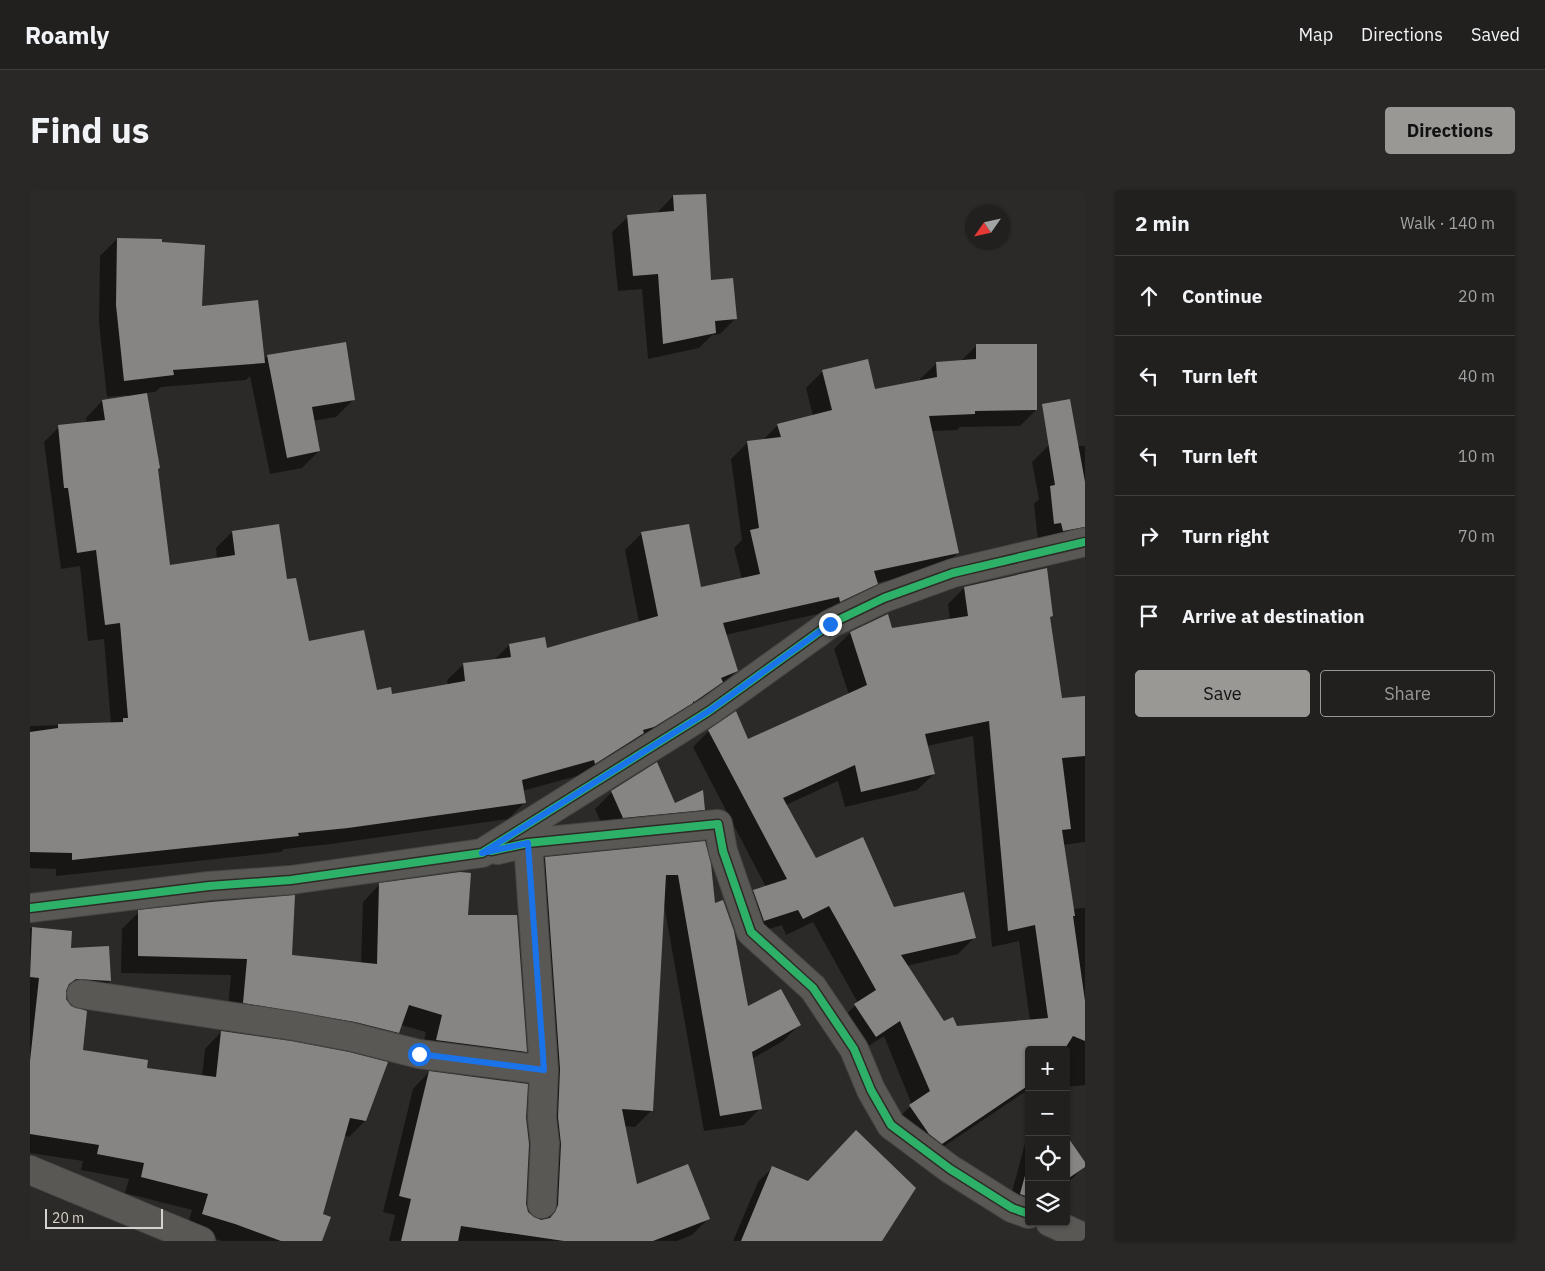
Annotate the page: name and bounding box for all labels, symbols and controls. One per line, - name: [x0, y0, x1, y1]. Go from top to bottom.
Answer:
- text: Roamly: [25, 19, 109, 51]
- text: Map: [1298, 23, 1333, 46]
- text: Directions: [1361, 23, 1443, 46]
- text: Saved: [1471, 23, 1520, 46]
- text: Find us: [30, 107, 149, 153]
- button: Directions: [1385, 107, 1515, 154]
- north arrow: [965, 205, 1010, 250]
- text: 2 min: [1135, 209, 1190, 237]
- text: Walk · 140 m: [1400, 213, 1495, 233]
- icon: ahead: [1135, 282, 1163, 310]
- text: Continue: [1182, 284, 1262, 308]
- text: 20 m: [1458, 286, 1495, 306]
- icon: left: [1135, 362, 1163, 390]
- text: Turn left: [1182, 364, 1258, 388]
- text: 40 m: [1458, 366, 1495, 386]
- icon: left: [1135, 442, 1163, 470]
- text: Turn left: [1182, 444, 1258, 468]
- text: 10 m: [1458, 446, 1495, 466]
- icon: right: [1135, 522, 1163, 550]
- text: Turn right: [1182, 524, 1269, 548]
- text: 70 m: [1458, 526, 1495, 546]
- icon: arrive: [1135, 602, 1163, 630]
- text: Arrive at destination: [1182, 604, 1365, 628]
- route end: [819, 613, 842, 636]
- button: Save: [1135, 670, 1310, 717]
- button: Share: [1320, 670, 1495, 717]
- route start: [408, 1043, 431, 1066]
- map controls: [1025, 1046, 1070, 1226]
- button: +: [1025, 1046, 1070, 1091]
- button: −: [1025, 1091, 1070, 1136]
- button: locate: [1025, 1136, 1070, 1181]
- button: layers: [1025, 1181, 1070, 1226]
- scale bar: [45, 1206, 162, 1229]
- text: 20 m: [52, 1209, 84, 1227]

